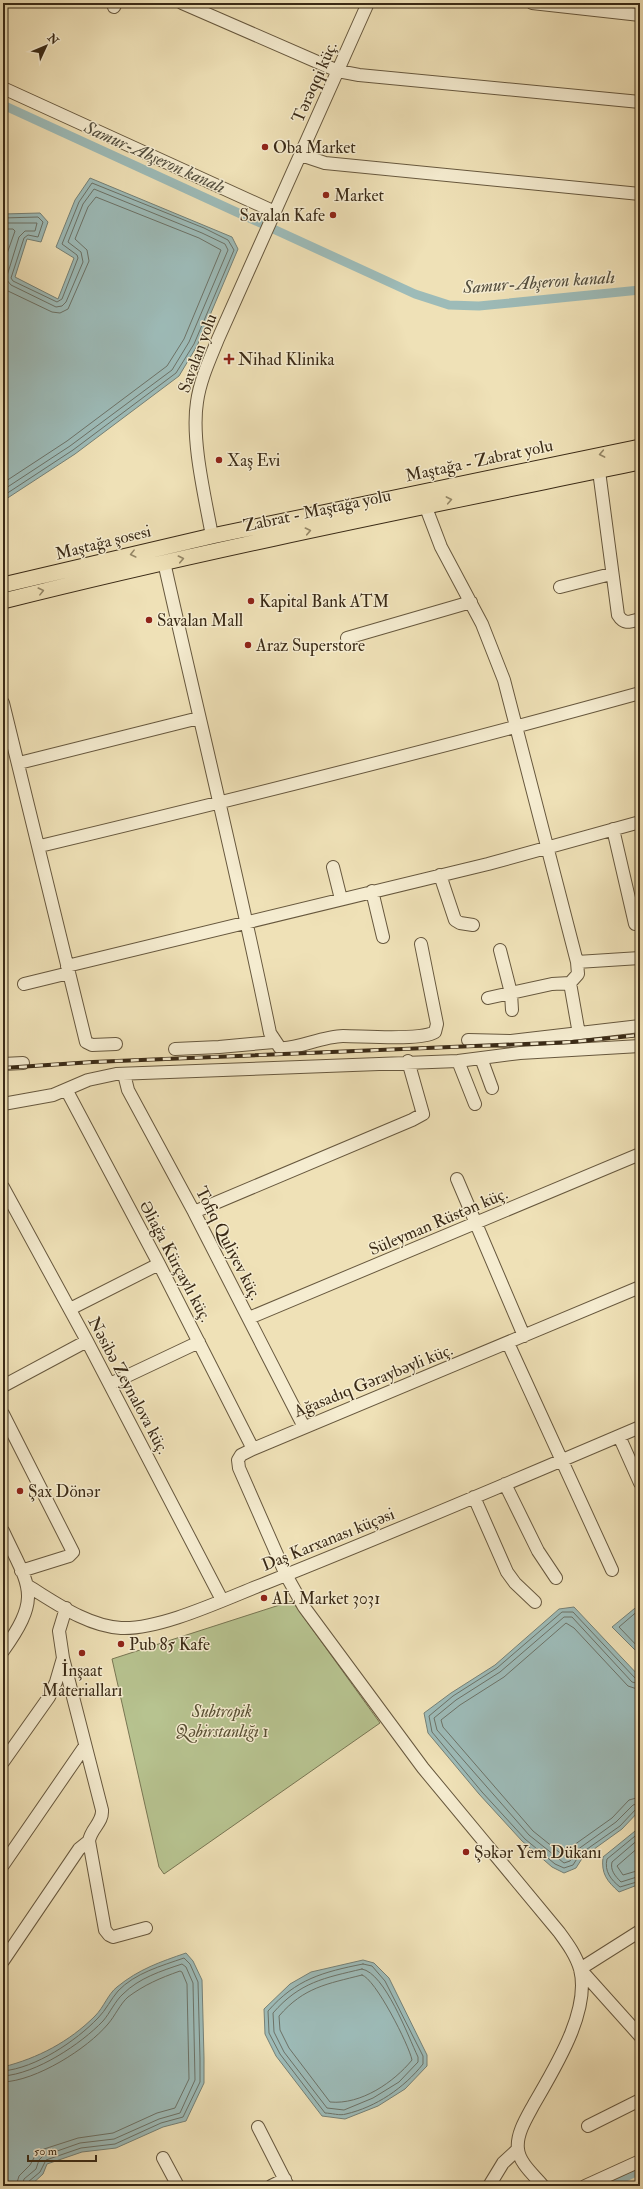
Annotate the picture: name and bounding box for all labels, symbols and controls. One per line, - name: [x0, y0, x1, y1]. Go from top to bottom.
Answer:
- north arrow: [26, 26, 66, 66]
- text: N: [44, 31, 62, 48]
- street label: Tərəqqi küç.: [287, 38, 342, 126]
- water label: Samur-Abşeron kanalı: [80, 116, 229, 199]
- place label: Oba Market: [273, 137, 356, 158]
- marker: Oba Market: [260, 142, 270, 152]
- place label: Market: [334, 185, 385, 206]
- marker: Market: [321, 190, 331, 200]
- place label: Savalan Kafe: [239, 205, 325, 226]
- marker: Savalan Kafe: [328, 210, 338, 220]
- water label: Samur-Abşeron kanalı: [461, 266, 616, 299]
- street label: Savalan yolu: [173, 311, 222, 396]
- place label: Nihad Klinika: [238, 349, 336, 370]
- marker: Nihad Klinika: [223, 353, 235, 365]
- street label: Maştağa - Zabrat yolu: [403, 435, 555, 487]
- place label: Xaş Evi: [227, 450, 281, 471]
- one-way arrow: [599, 450, 605, 458]
- marker: Xaş Evi: [214, 455, 224, 465]
- street label: Zabrat - Maştağa yolu: [241, 485, 393, 537]
- one-way arrow: [446, 497, 452, 505]
- street label: Maştağa şosesi: [53, 520, 154, 565]
- one-way arrow: [305, 527, 311, 535]
- one-way arrow: [130, 549, 136, 557]
- one-way arrow: [178, 555, 184, 563]
- one-way arrow: [38, 588, 44, 596]
- place label: Kapital Bank ATM: [259, 591, 389, 613]
- marker: Kapital Bank ATM: [246, 596, 256, 606]
- place label: Savalan Mall: [157, 610, 244, 631]
- marker: Savalan Mall: [144, 615, 154, 625]
- place label: Araz Superstore: [255, 635, 365, 657]
- marker: Araz Superstore: [243, 640, 253, 650]
- street label: Tofiq Quliyev küç.: [190, 1183, 266, 1304]
- street label: Süleyman Rüstən küç.: [366, 1183, 511, 1261]
- street label: Əliağa Kürçaylı küç.: [134, 1197, 216, 1326]
- street label: Nəsibə Zeynalova küç.: [83, 1313, 174, 1458]
- street label: Ağasadıq Gəraybəyli küç.: [290, 1339, 456, 1423]
- place label: Şax Dönər: [28, 1481, 101, 1502]
- marker: Şax Dönər: [15, 1486, 25, 1496]
- street label: Daş Karxanası küçəsi: [259, 1503, 398, 1576]
- place label: AL Market 3031: [271, 1588, 380, 1609]
- marker: AL Market 3031: [259, 1593, 269, 1603]
- place label: Pub 85 Kafe: [129, 1634, 210, 1655]
- marker: Pub 85 Kafe: [116, 1639, 126, 1649]
- marker: İnşaat Materialları: [77, 1648, 87, 1658]
- place label: İnşaat Materialları: [42, 1659, 123, 1701]
- park label: Subtropik Qəbirstanlığı 1: [175, 1701, 269, 1743]
- place label: Şəkər Yem Dükanı: [474, 1842, 602, 1863]
- marker: Şəkər Yem Dükanı: [461, 1847, 471, 1857]
- scale bar: [28, 2137, 96, 2163]
- text: 50 m: [34, 2144, 58, 2159]

